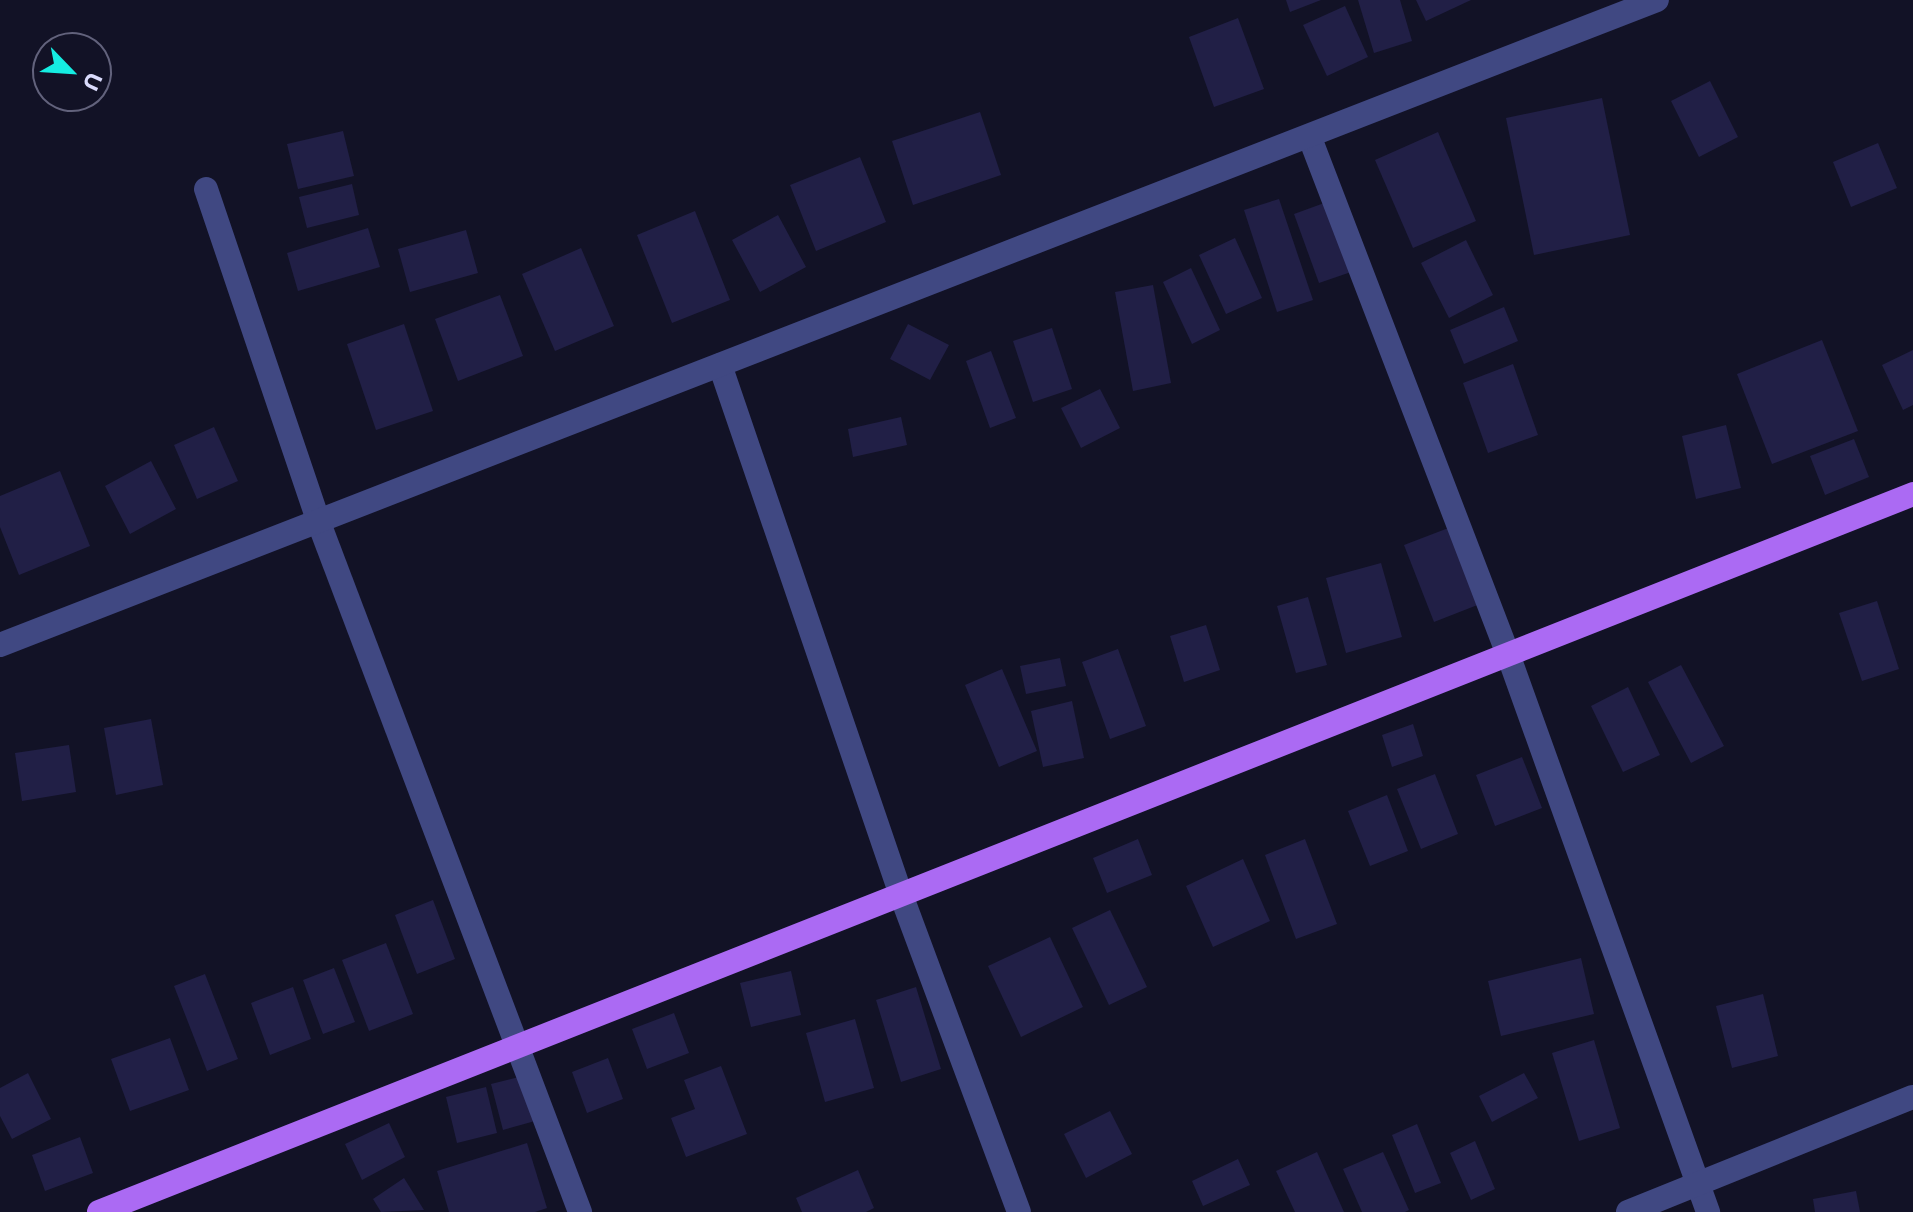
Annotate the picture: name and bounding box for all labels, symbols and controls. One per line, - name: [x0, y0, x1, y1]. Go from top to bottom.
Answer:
- north arrow: [32, 32, 112, 112]
- text: U: [76, 68, 108, 95]

